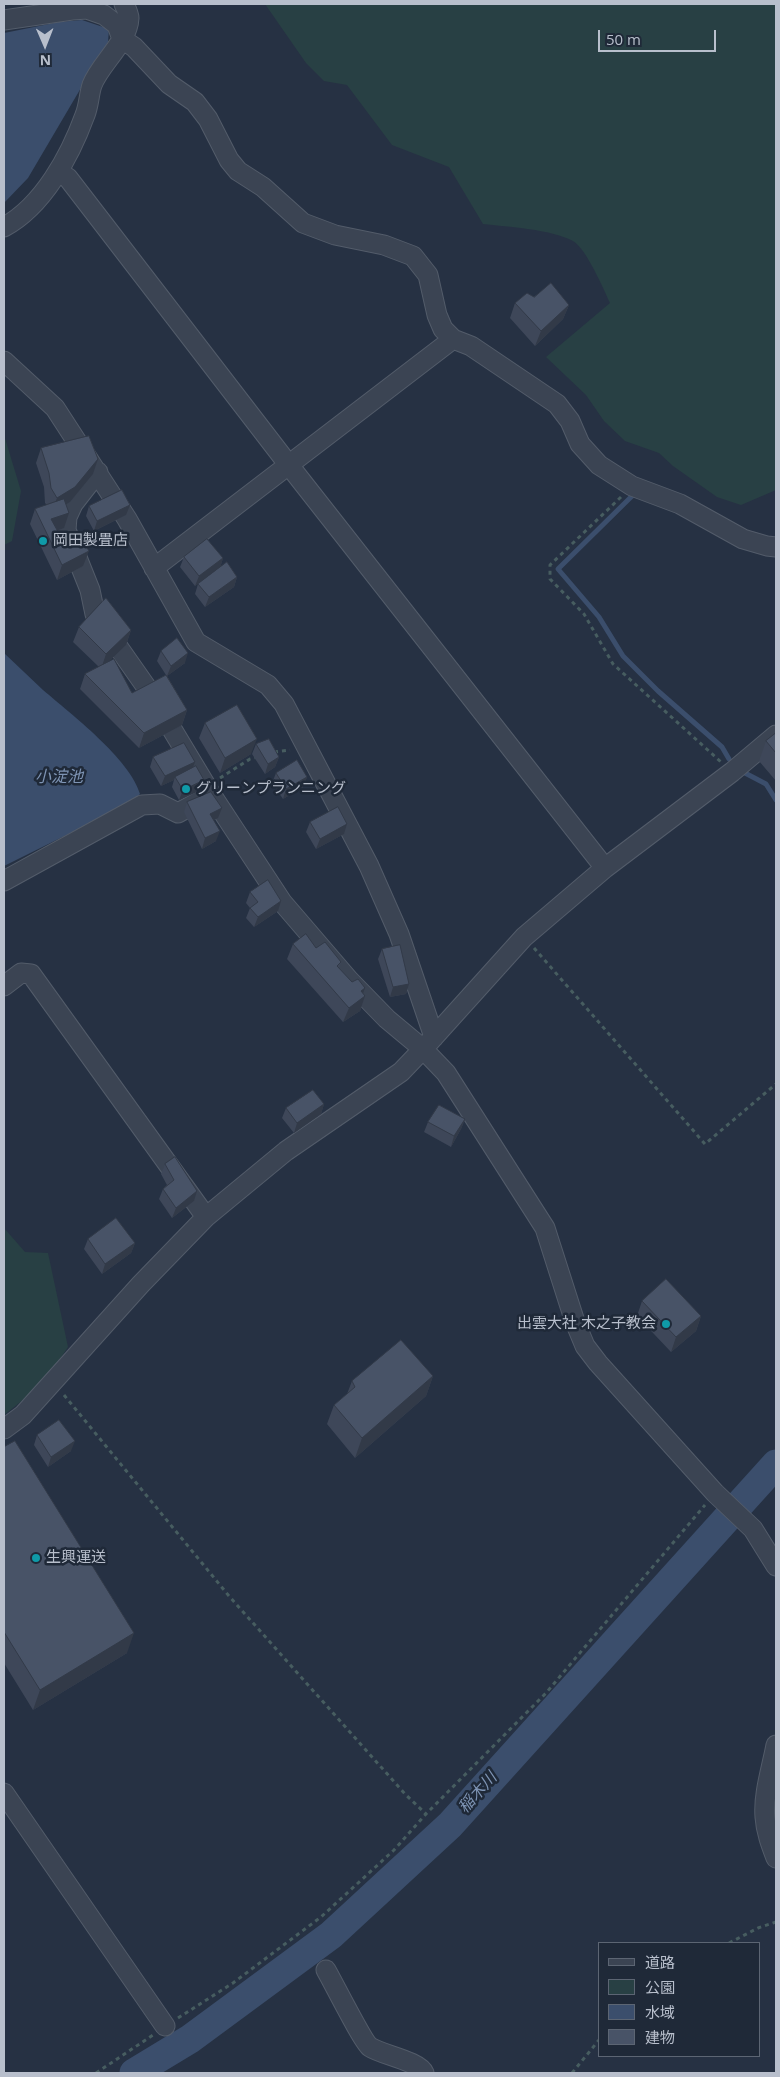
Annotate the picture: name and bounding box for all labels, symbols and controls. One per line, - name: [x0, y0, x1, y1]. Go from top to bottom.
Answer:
- north arrow: [20, 20, 70, 70]
- scale bar: [600, 20, 718, 52]
- text: 50 m: [606, 29, 641, 49]
- text: N: [39, 51, 51, 70]
- place label: 岡田製畳店: [53, 532, 128, 550]
- marker: 岡田製畳店: [37, 535, 49, 547]
- water label: 小淀池: [35, 767, 83, 787]
- place label: グリーンプランニング: [196, 780, 346, 798]
- marker: グリーンプランニング: [180, 783, 192, 795]
- place label: 出雲大社 木之子教会: [517, 1315, 656, 1333]
- marker: 出雲大社 木之子教会: [660, 1318, 672, 1330]
- place label: 生興運送: [46, 1549, 106, 1567]
- marker: 生興運送: [30, 1552, 42, 1564]
- water label: 稲木川: [455, 1769, 501, 1817]
- legend: [598, 1942, 760, 2057]
- text: 道路: [645, 1952, 675, 1972]
- text: 公園: [645, 1977, 675, 1997]
- text: 水域: [645, 2002, 675, 2022]
- text: 建物: [645, 2027, 675, 2047]

